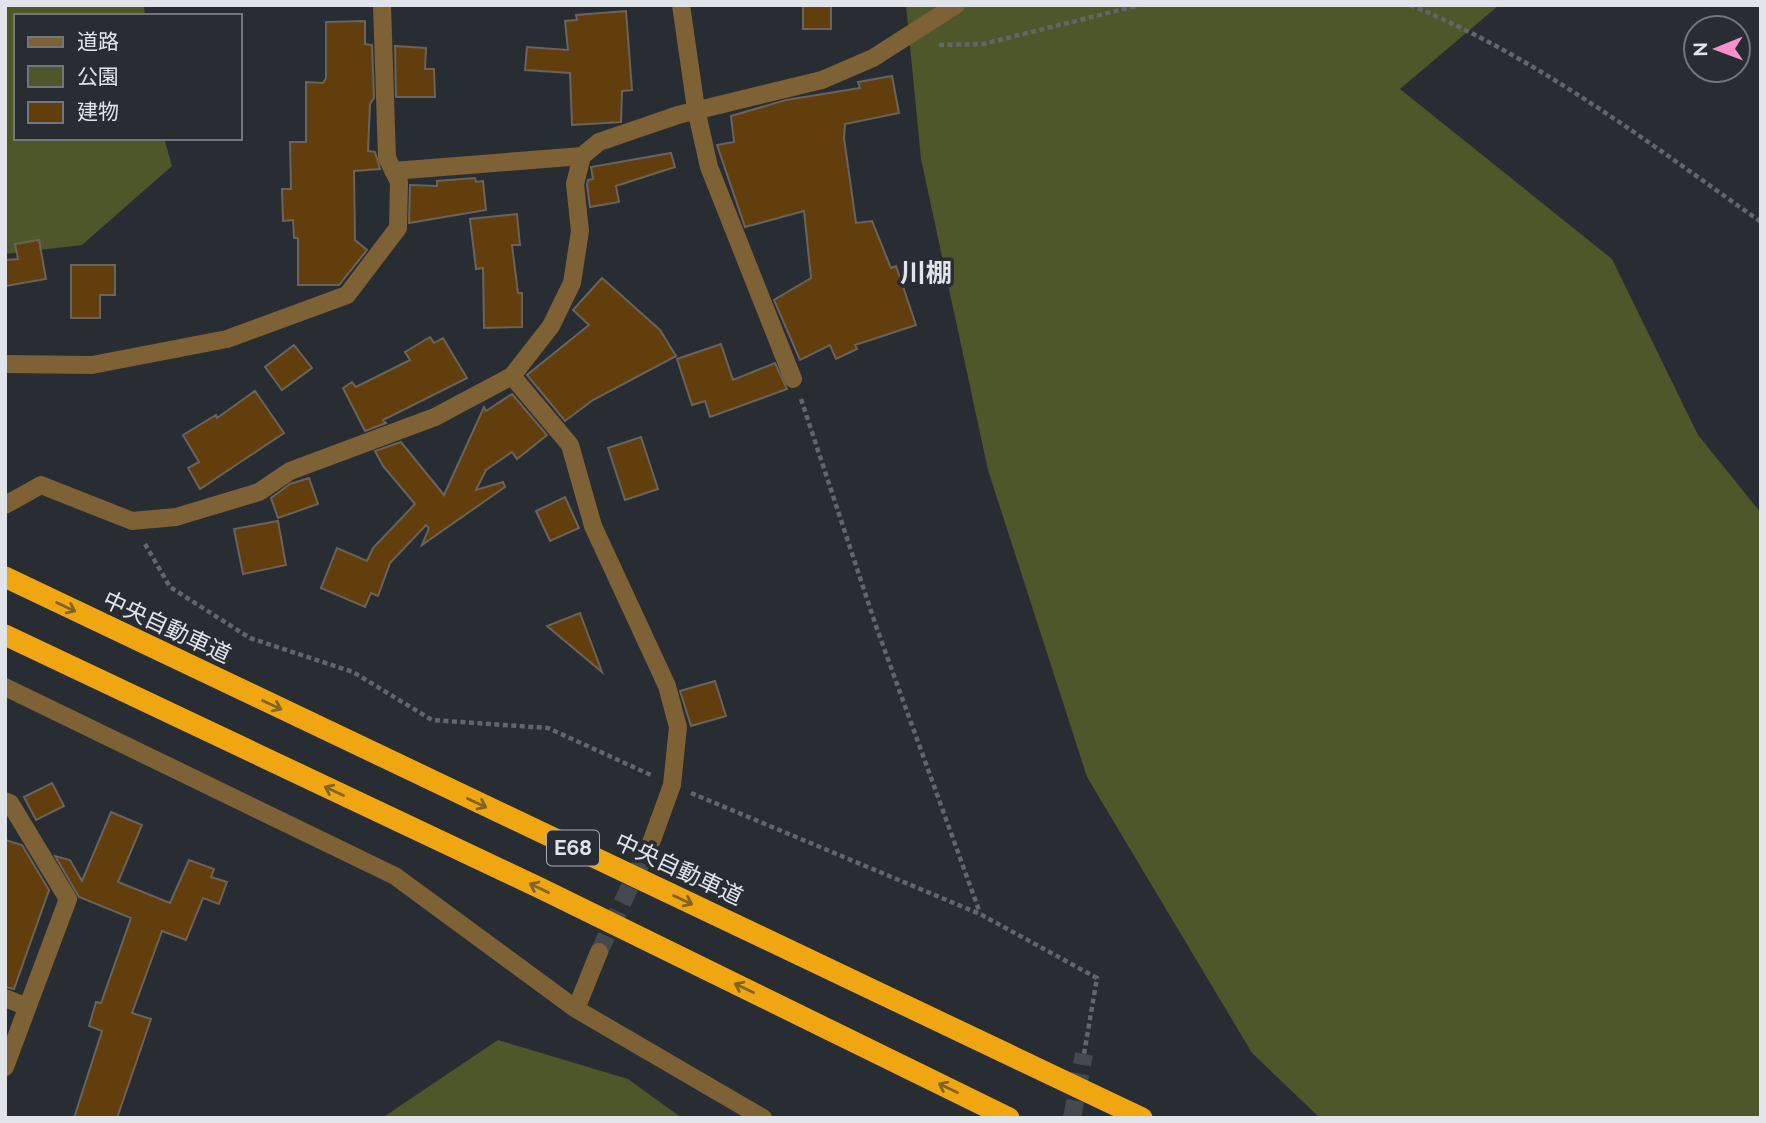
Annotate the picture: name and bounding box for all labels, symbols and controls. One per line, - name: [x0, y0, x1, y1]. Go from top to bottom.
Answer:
- legend: [14, 14, 242, 140]
- north arrow: [1682, 14, 1752, 84]
- text: 道路: [77, 29, 119, 54]
- text: N: [1689, 42, 1711, 57]
- text: 公園: [77, 64, 119, 89]
- text: 建物: [77, 99, 119, 124]
- district label: 川棚: [900, 258, 952, 288]
- street label: 中央自動車道: [99, 585, 235, 668]
- one-way arrow: [55, 601, 76, 615]
- one-way arrow: [261, 699, 282, 713]
- one-way arrow: [323, 783, 344, 796]
- one-way arrow: [466, 797, 487, 810]
- street label: 中央自動車道: [611, 827, 747, 910]
- road number: E68: [547, 830, 599, 866]
- one-way arrow: [529, 880, 550, 894]
- one-way arrow: [672, 894, 693, 907]
- one-way arrow: [734, 980, 755, 994]
- one-way arrow: [938, 1080, 959, 1094]

